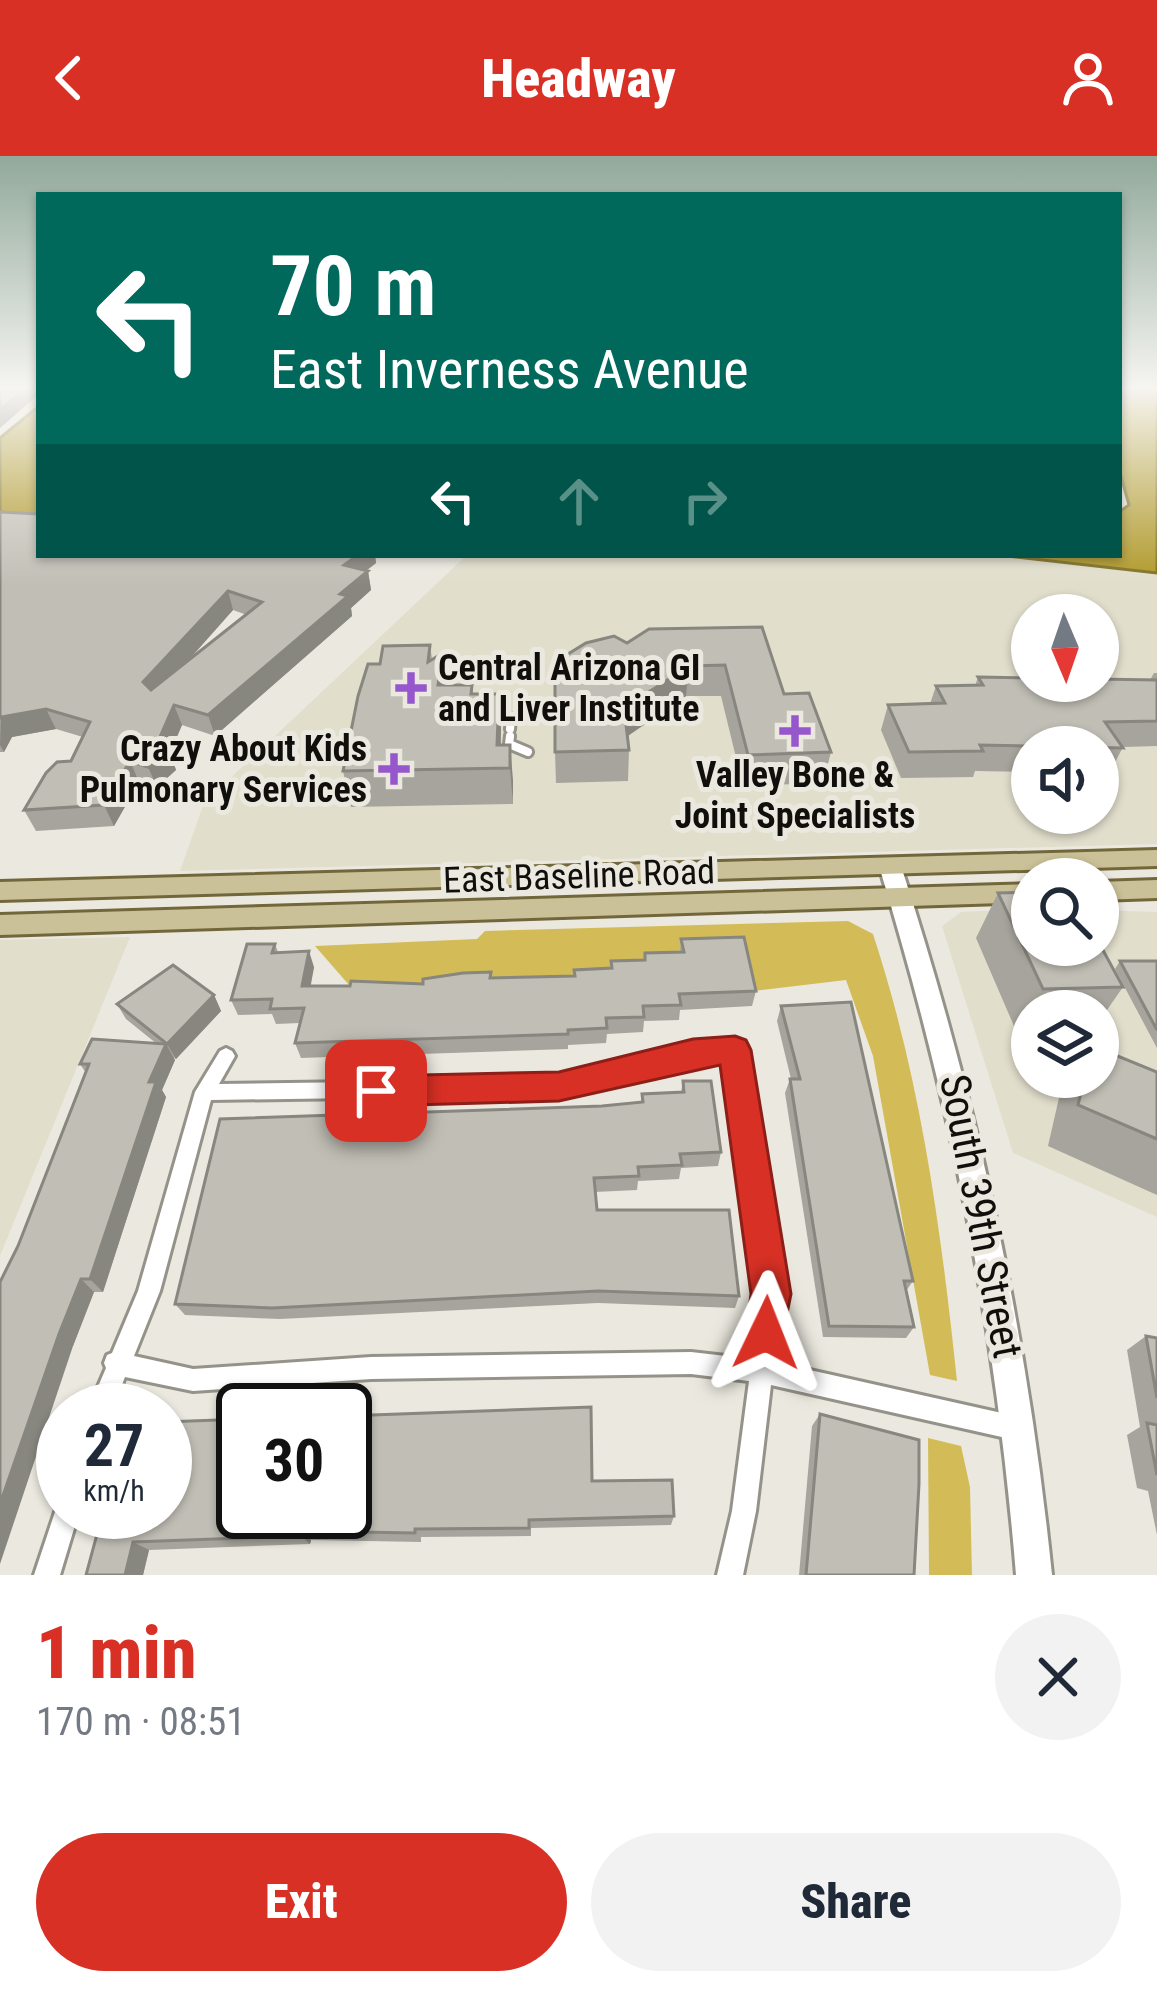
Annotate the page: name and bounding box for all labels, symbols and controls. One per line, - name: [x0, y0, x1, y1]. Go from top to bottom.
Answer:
- icon: back: [36, 45, 102, 111]
- icon: person: [1055, 45, 1121, 111]
- text: Headway: [481, 47, 676, 110]
- text: 70 m: [270, 237, 437, 336]
- icon: left: [72, 240, 228, 396]
- text: East Inverness Avenue: [270, 338, 748, 401]
- icon: left: [420, 468, 486, 534]
- icon: ahead: [546, 468, 612, 534]
- icon: right: [672, 468, 738, 534]
- north arrow: [1011, 594, 1119, 702]
- map controls: [1011, 594, 1119, 1098]
- place label: Central Arizona GI and Liver Institute: [438, 647, 700, 730]
- marker: Central Arizona GI and Liver Institute: [395, 672, 427, 704]
- marker: Valley Bone & Joint Specialists: [779, 715, 811, 747]
- button: sound: [1011, 726, 1119, 834]
- place label: Crazy About Kids Pulmonary Services: [80, 728, 367, 811]
- marker: Crazy About Kids Pulmonary Services: [378, 753, 410, 785]
- place label: Valley Bone & Joint Specialists: [675, 754, 915, 837]
- street label: East Baseline Road: [442, 850, 716, 902]
- button: search: [1011, 858, 1119, 966]
- button: layers: [1011, 990, 1119, 1098]
- pin: [325, 1040, 427, 1142]
- icon: arrive: [343, 1058, 409, 1124]
- street label: South 39th Street: [930, 1070, 1033, 1362]
- position arrow: [703, 1270, 829, 1396]
- speed limit sign: 30: [216, 1383, 372, 1539]
- text: 27: [84, 1410, 144, 1481]
- text: km/h: [83, 1473, 145, 1508]
- text: 1 min: [36, 1611, 197, 1696]
- button: close: [995, 1614, 1121, 1740]
- text: 170 m · 08:51: [36, 1699, 246, 1745]
- button: Exit: [36, 1833, 567, 1971]
- button: Share: [591, 1833, 1121, 1971]

